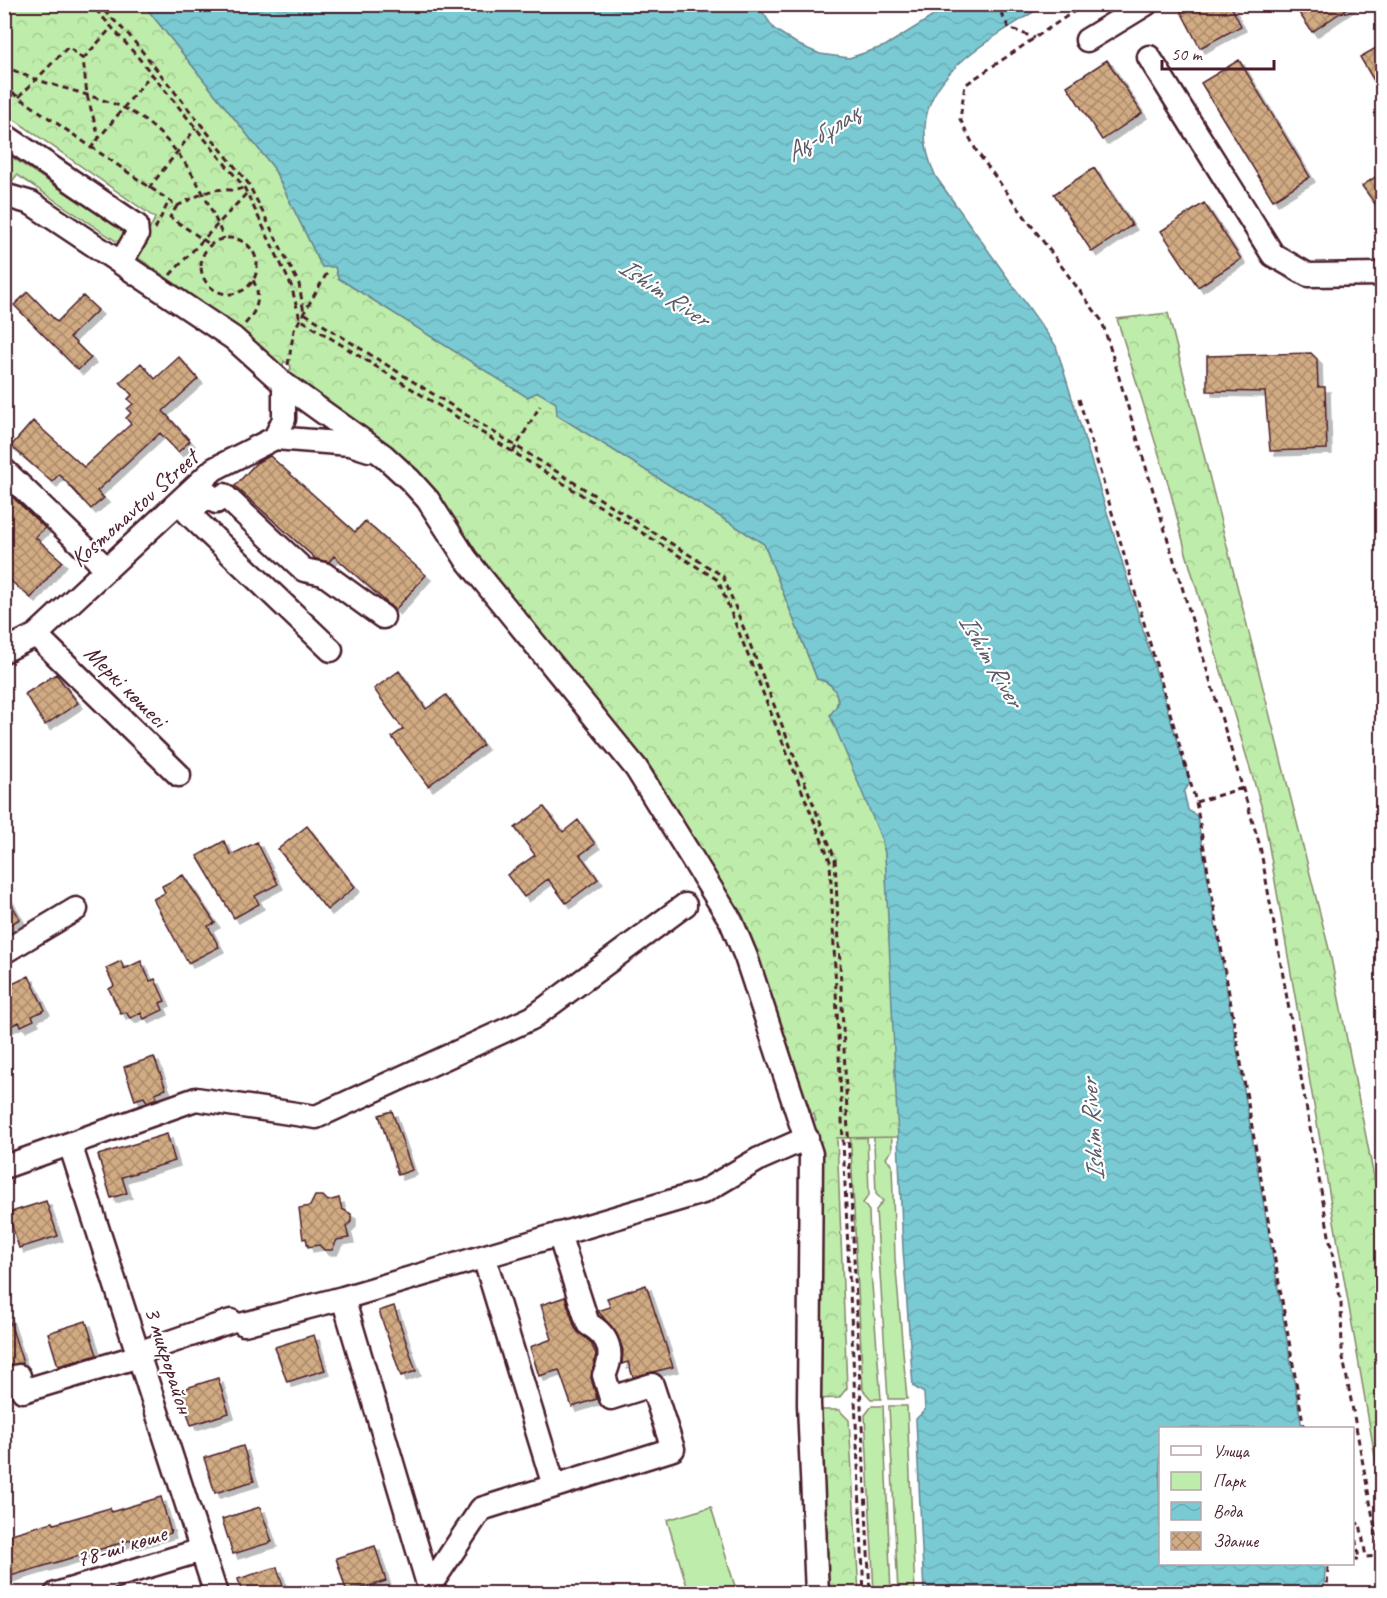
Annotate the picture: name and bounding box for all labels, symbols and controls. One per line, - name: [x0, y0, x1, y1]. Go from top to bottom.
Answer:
- scale bar: [1162, 33, 1274, 71]
- text: 50 m: [1171, 43, 1204, 65]
- water label: Ақ-бұлақ: [779, 95, 869, 169]
- water label: Ishim River: [613, 250, 718, 336]
- street label: Kosmonavtov Street: [64, 441, 206, 573]
- water label: Ishim River: [951, 608, 1033, 715]
- street label: Меркі көшесі: [78, 638, 176, 736]
- water label: Ishim River: [1072, 1074, 1112, 1182]
- street label: 3 микрорайон: [138, 1303, 201, 1419]
- legend: [1159, 1427, 1354, 1565]
- text: Улица: [1213, 1440, 1250, 1462]
- text: Парк: [1213, 1470, 1247, 1492]
- text: Вода: [1213, 1500, 1244, 1522]
- street label: 78-ші көше: [72, 1517, 172, 1574]
- text: Здание: [1213, 1530, 1259, 1552]

